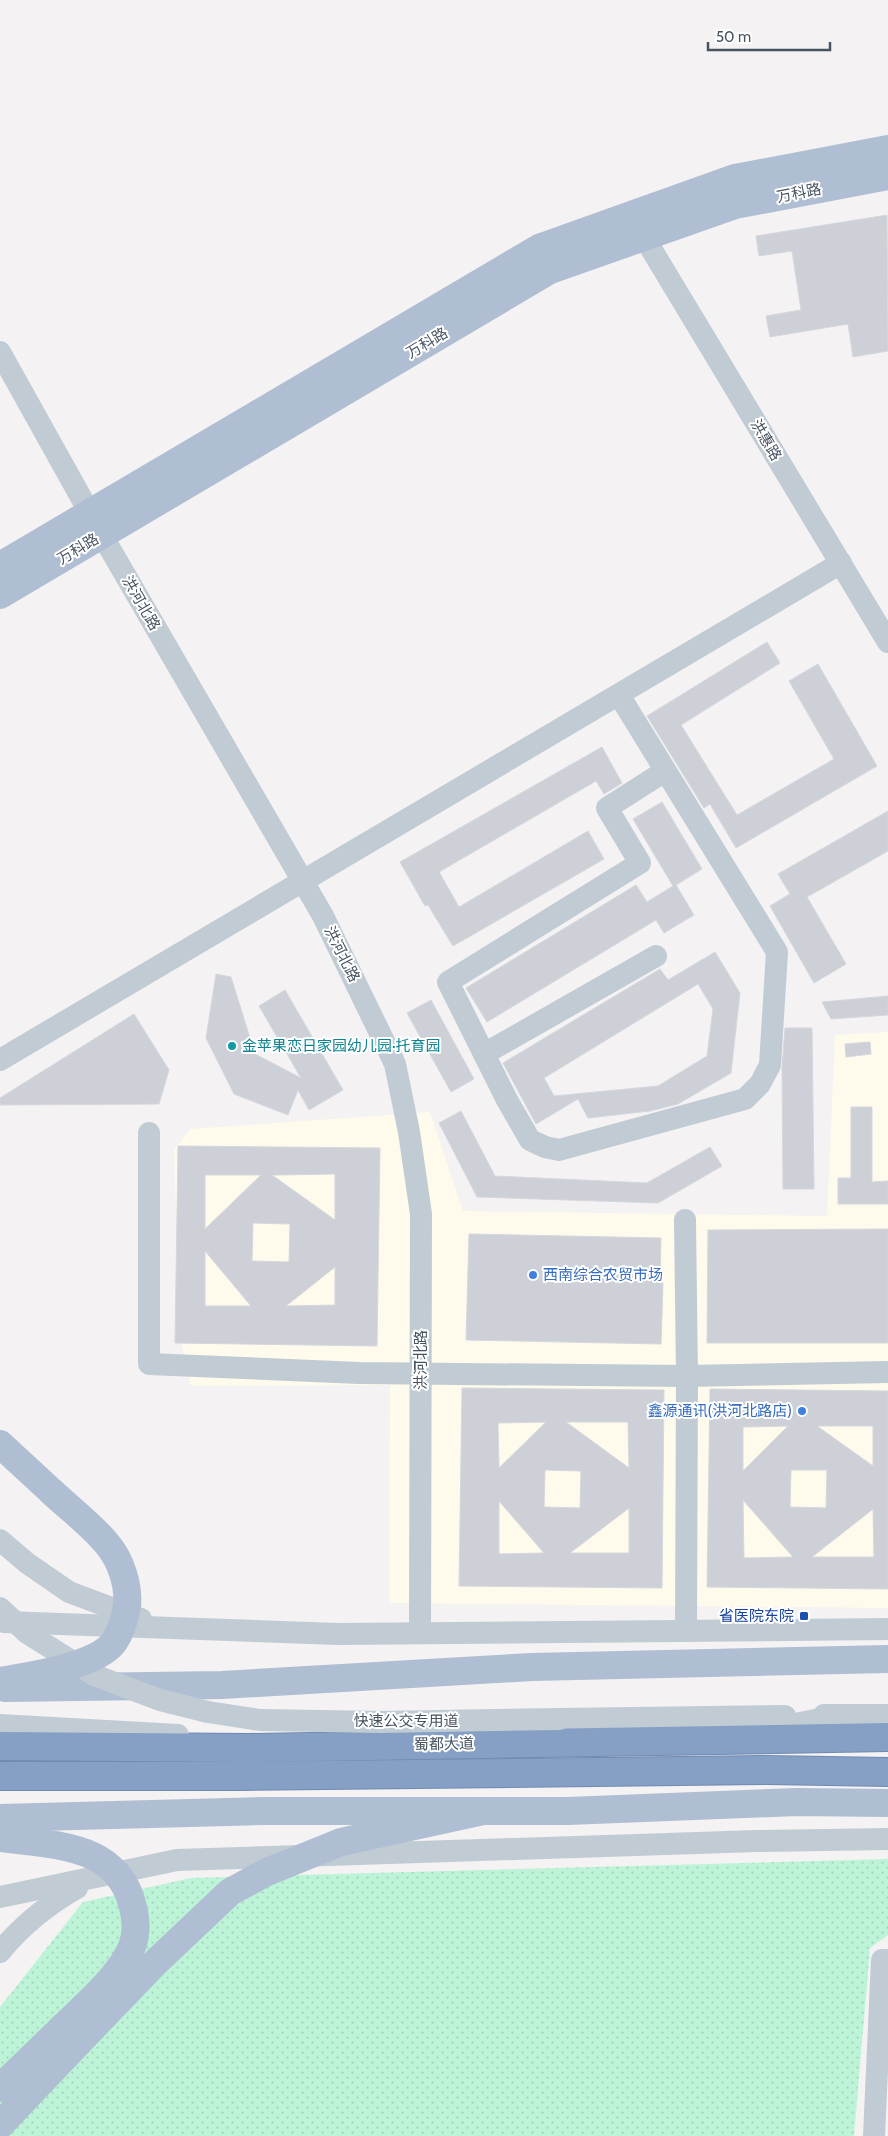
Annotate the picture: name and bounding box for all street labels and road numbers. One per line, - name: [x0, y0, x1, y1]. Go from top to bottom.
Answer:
- street label: 万科路: [775, 180, 823, 206]
- street label: 万科路: [403, 324, 451, 362]
- street label: 洪惠路: [747, 416, 785, 464]
- street label: 万科路: [54, 530, 102, 568]
- street label: 洪河北路: [118, 573, 164, 633]
- street label: 洪河北路: [320, 923, 364, 985]
- street label: 洪河北路: [412, 1330, 430, 1390]
- street label: 快速公交专用道: [353, 1712, 459, 1730]
- street label: 蜀都大道: [414, 1734, 474, 1754]

